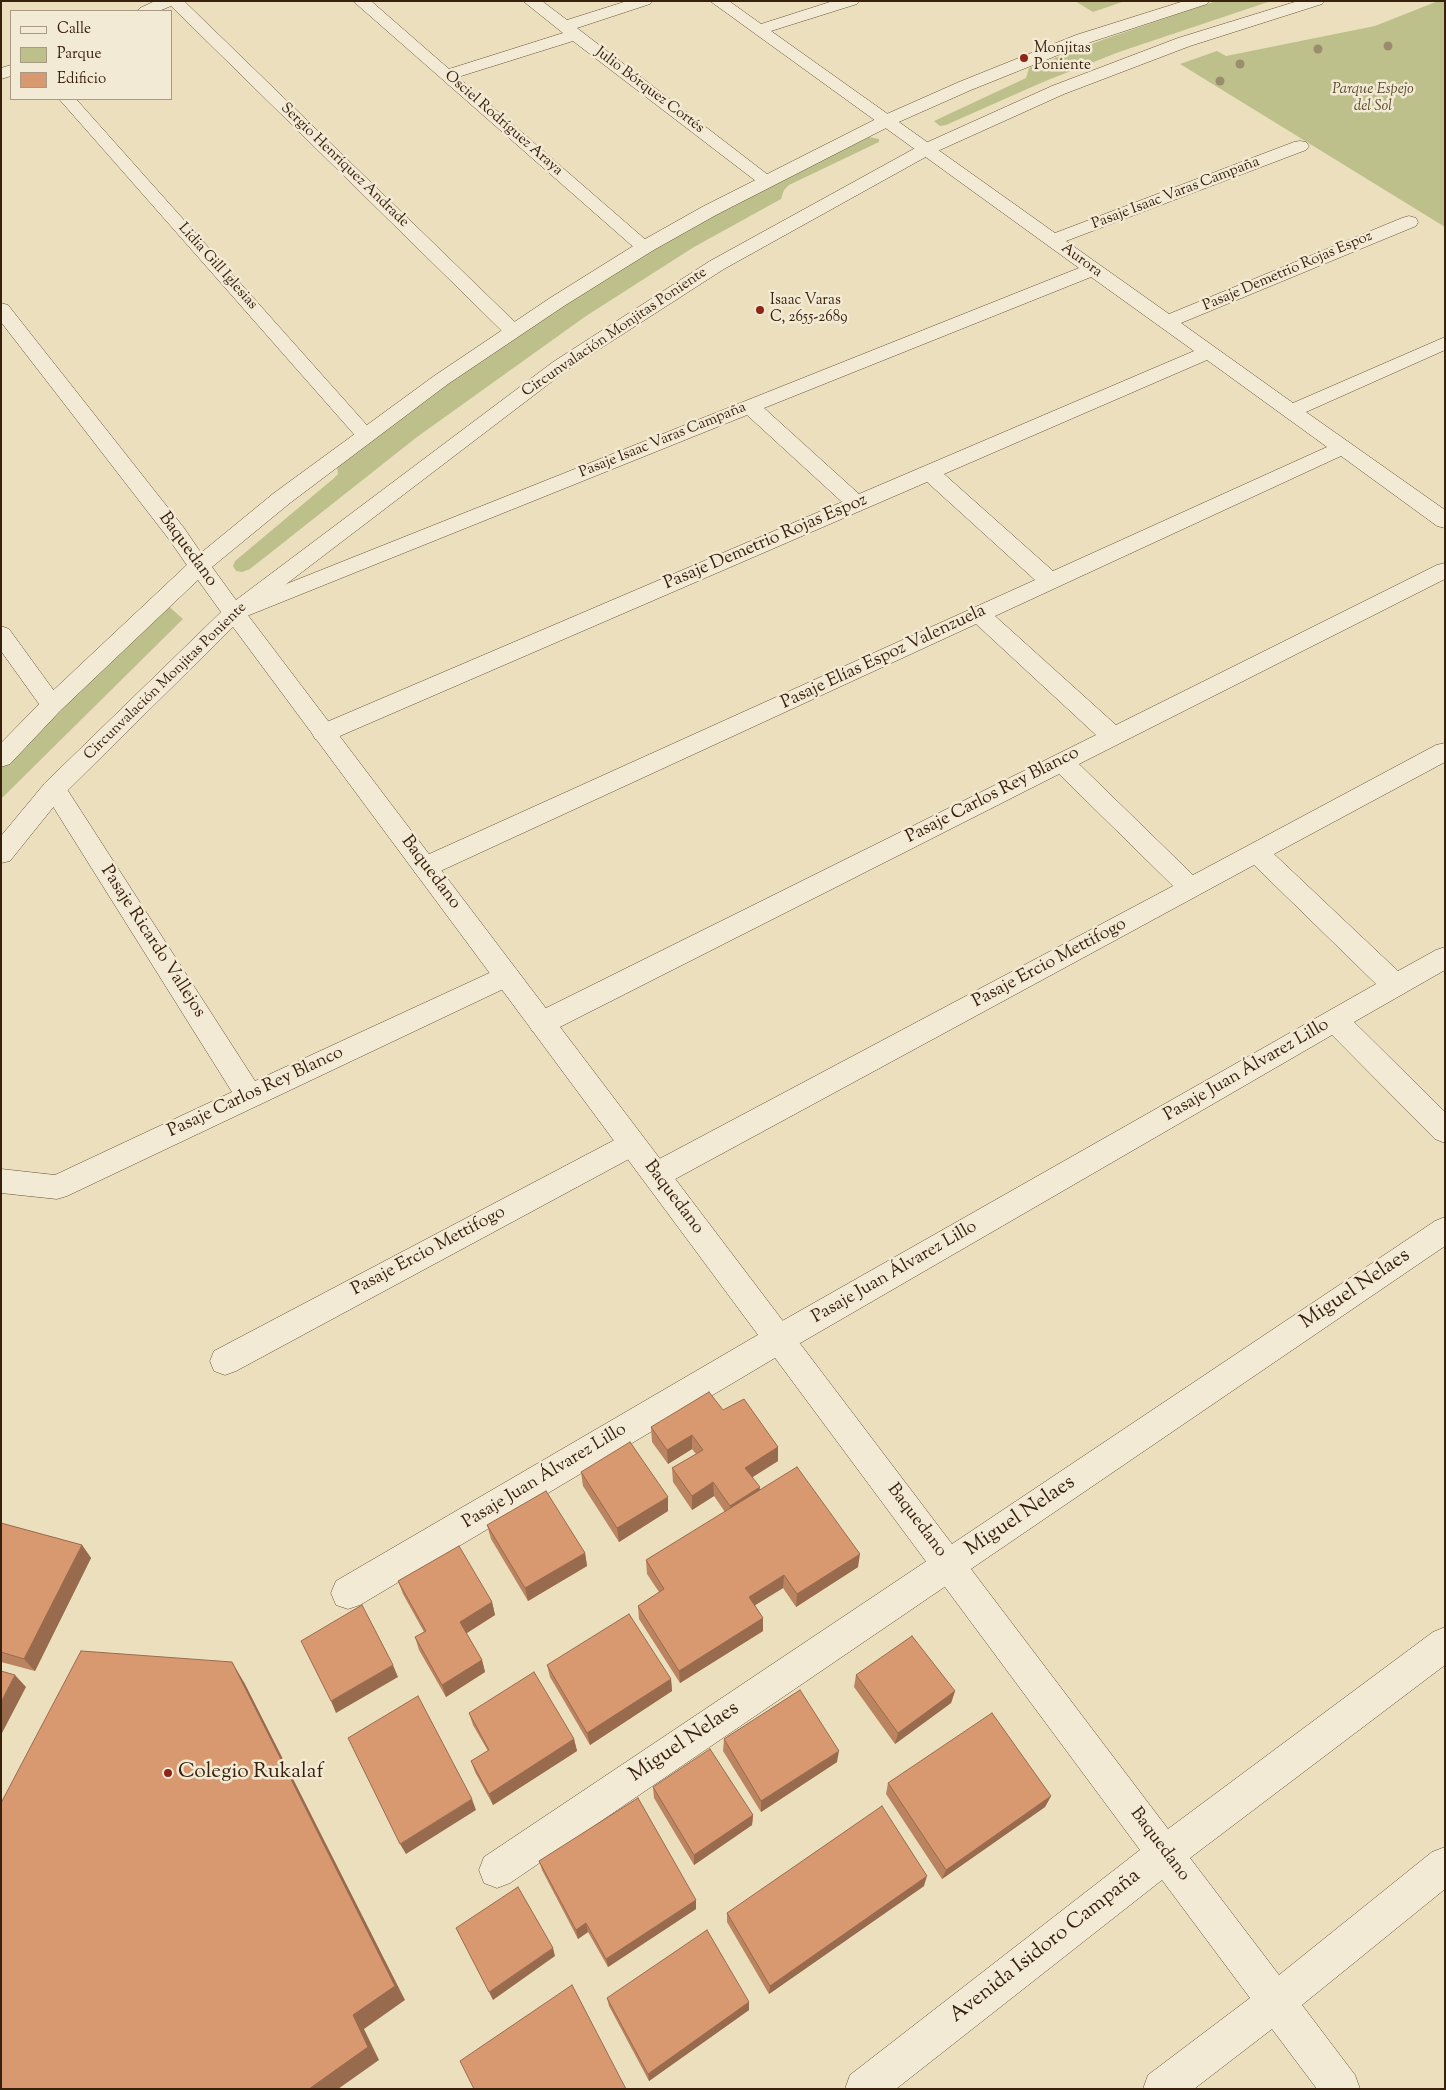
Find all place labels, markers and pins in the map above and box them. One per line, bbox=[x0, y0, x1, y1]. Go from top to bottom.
place label: Monjitas Poniente bbox=[1034, 40, 1091, 75]
marker: Monjitas Poniente bbox=[1018, 52, 1030, 64]
place label: Isaac Varas C, 2655-2689 bbox=[770, 292, 847, 327]
marker: Isaac Varas C, 2655-2689 bbox=[754, 304, 766, 316]
place label: Colegio Rukalaf bbox=[178, 1760, 324, 1786]
marker: Colegio Rukalaf bbox=[162, 1767, 174, 1779]

